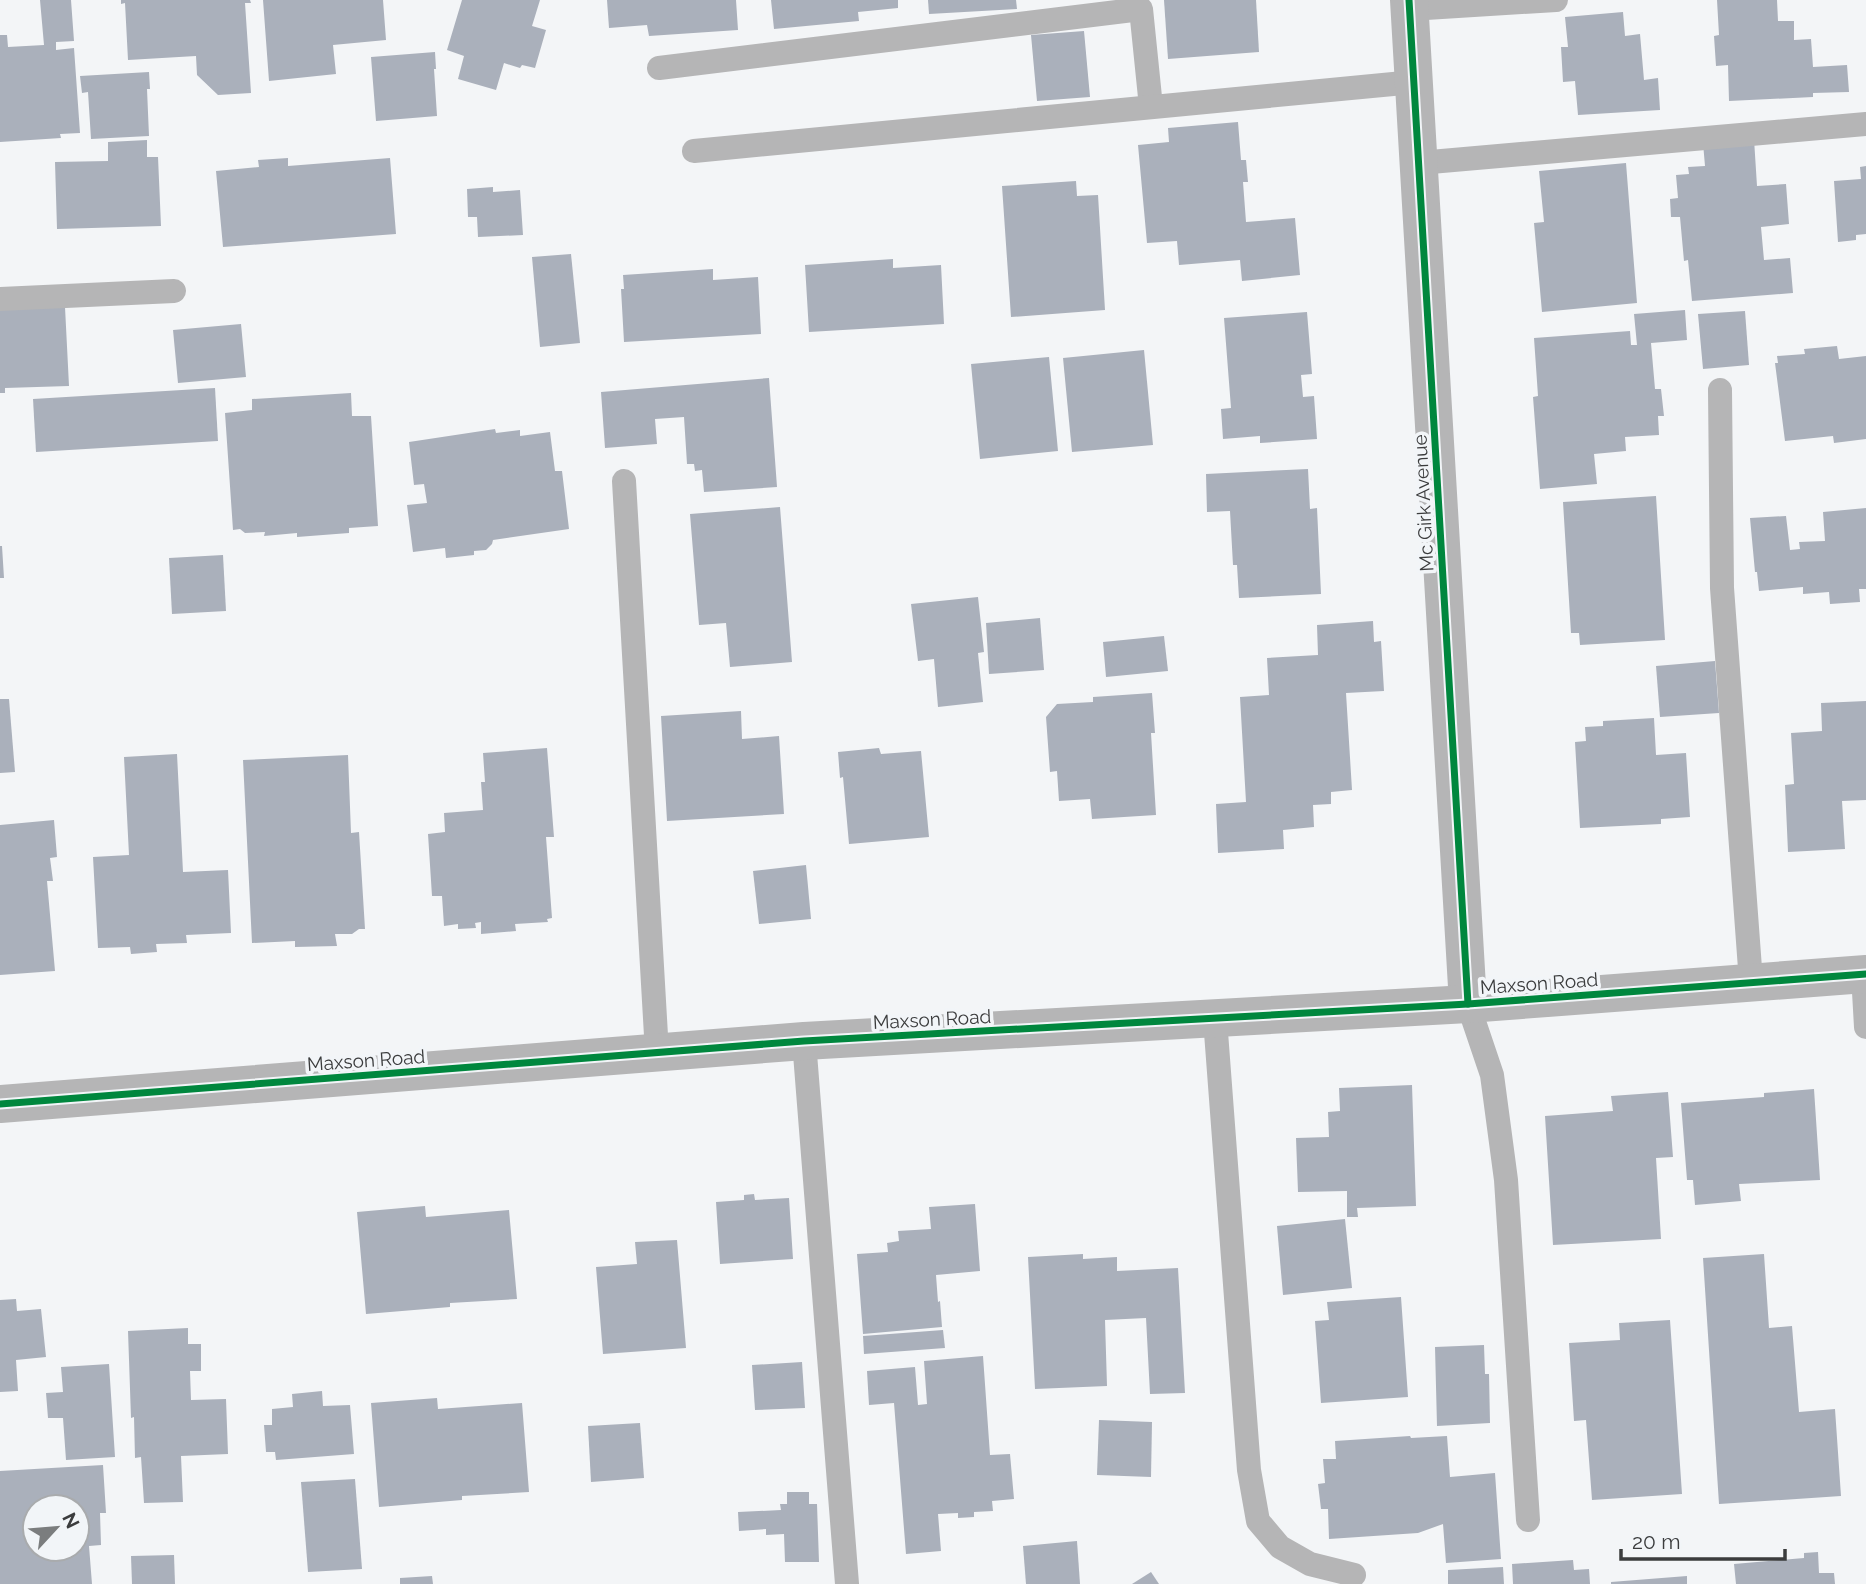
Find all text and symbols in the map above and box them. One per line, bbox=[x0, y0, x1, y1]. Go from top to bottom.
street label: Mc Girk Avenue bbox=[1408, 434, 1438, 572]
street label: Maxson Road bbox=[1479, 968, 1599, 998]
street label: Maxson Road bbox=[872, 1005, 992, 1033]
street label: Maxson Road bbox=[306, 1045, 426, 1075]
north arrow bbox=[21, 1493, 91, 1563]
text: N bbox=[58, 1509, 84, 1532]
scale bar bbox=[1621, 1518, 1786, 1562]
text: 20 m bbox=[1632, 1529, 1680, 1554]

